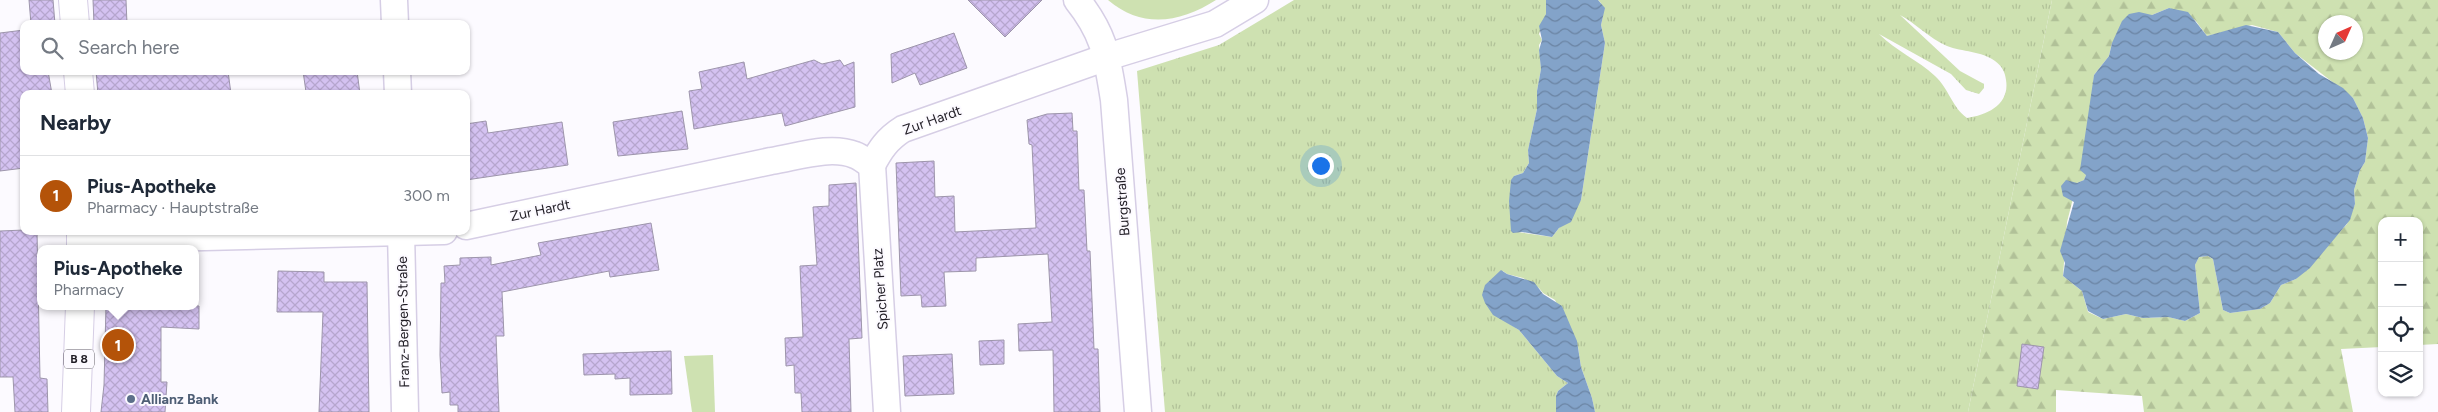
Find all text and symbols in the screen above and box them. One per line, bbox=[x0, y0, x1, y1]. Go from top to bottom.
north arrow bbox=[2318, 15, 2363, 60]
search box bbox=[20, 20, 470, 75]
icon: search bbox=[38, 34, 66, 62]
text: Search here bbox=[78, 36, 180, 59]
street label: Zur Hardt bbox=[901, 102, 964, 139]
text: Nearby bbox=[40, 110, 111, 135]
your location bbox=[1308, 153, 1334, 179]
street label: Burgstraße bbox=[1112, 167, 1133, 237]
text: Pius-Apotheke bbox=[87, 175, 216, 198]
text: 1 bbox=[53, 186, 59, 205]
text: 300 m bbox=[403, 186, 450, 205]
street label: Zur Hardt bbox=[509, 196, 572, 225]
text: Pharmacy · Hauptstraße bbox=[87, 198, 259, 217]
map controls bbox=[2378, 217, 2423, 397]
button: + bbox=[2378, 217, 2423, 262]
popup bbox=[37, 245, 199, 310]
street label: Spicher Platz bbox=[869, 247, 892, 330]
street label: Franz-Bergen-Straße bbox=[394, 256, 413, 388]
text: Pius-Apotheke bbox=[53, 257, 183, 280]
button: − bbox=[2378, 262, 2423, 307]
text: Pharmacy bbox=[53, 280, 124, 299]
button: locate bbox=[2378, 307, 2423, 352]
pin: 1 bbox=[102, 326, 134, 364]
road number: B 8 bbox=[64, 349, 94, 368]
button: layers bbox=[2378, 352, 2423, 397]
place label: Allianz Bank bbox=[141, 391, 219, 408]
marker: Allianz Bank bbox=[125, 393, 137, 405]

